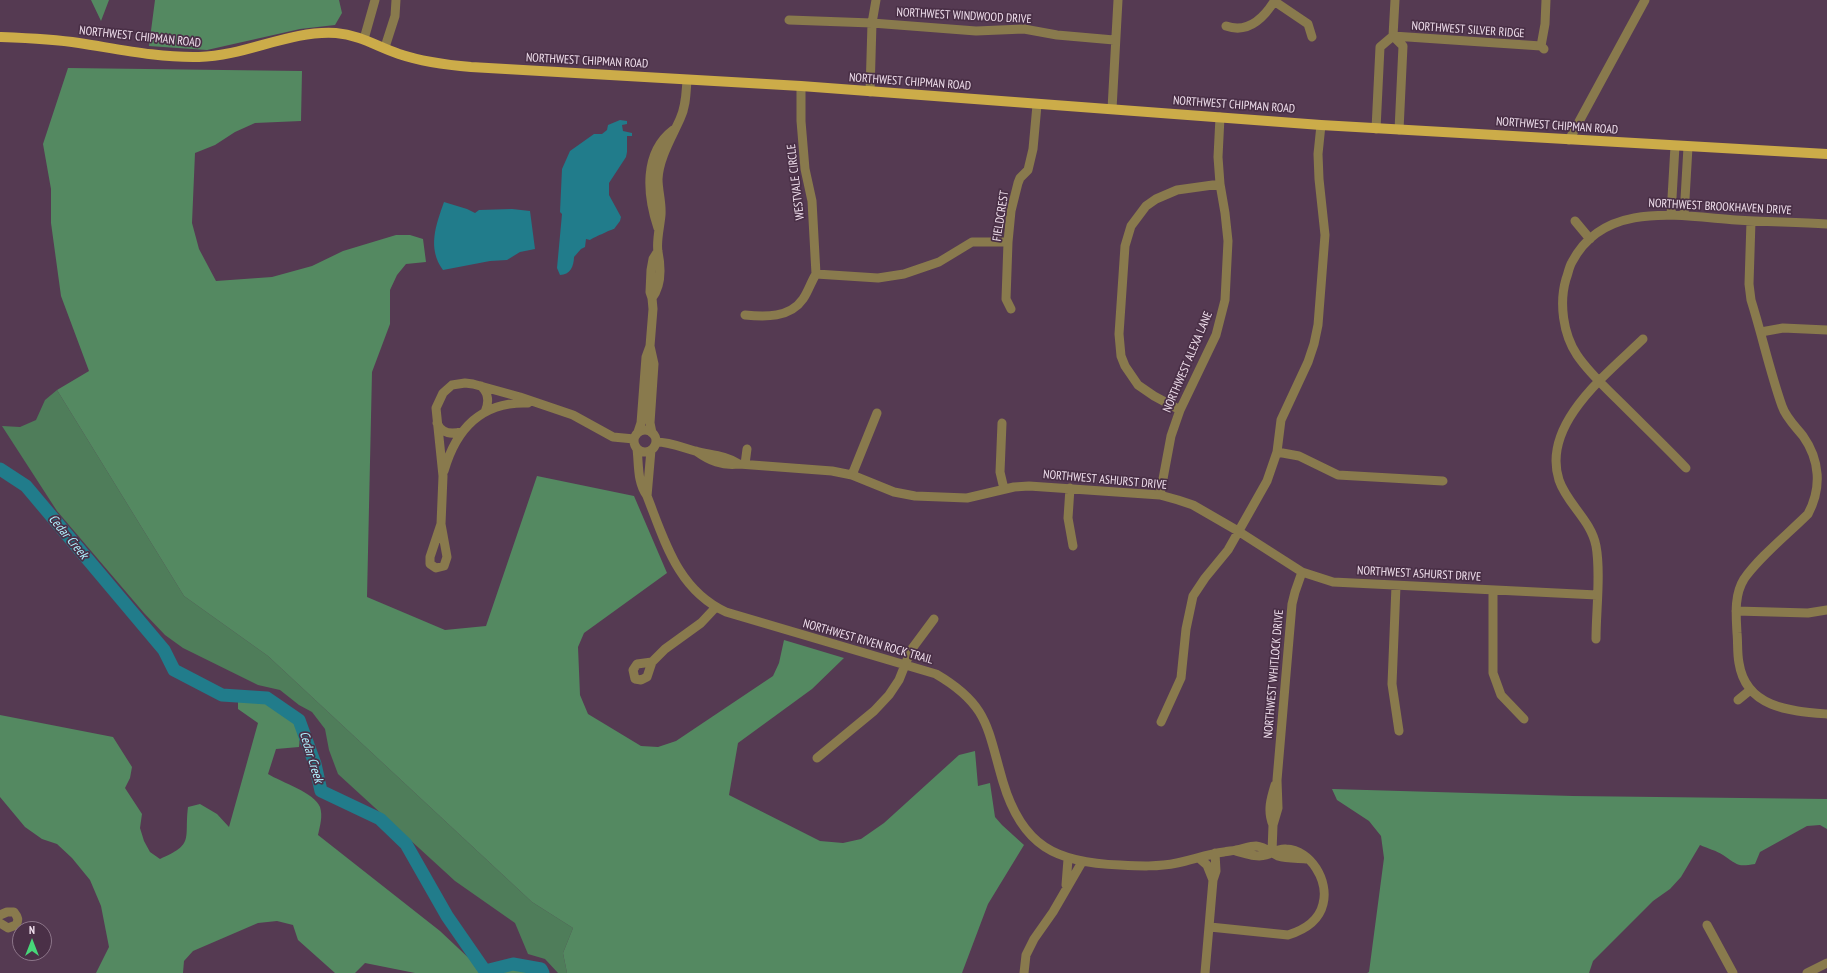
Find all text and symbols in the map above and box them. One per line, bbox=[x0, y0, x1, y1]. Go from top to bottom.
street label: NORTHWEST WINDWOOD DRIVE bbox=[896, 5, 1032, 27]
street label: NORTHWEST SILVER RIDGE bbox=[1411, 19, 1525, 41]
street label: NORTHWEST CHIPMAN ROAD bbox=[78, 23, 202, 51]
street label: NORTHWEST CHIPMAN ROAD bbox=[525, 51, 649, 71]
street label: NORTHWEST CHIPMAN ROAD bbox=[848, 71, 972, 93]
street label: NORTHWEST CHIPMAN ROAD bbox=[1172, 94, 1296, 116]
street label: NORTHWEST CHIPMAN ROAD bbox=[1495, 115, 1619, 137]
street label: WESTVALE CIRCLE bbox=[784, 143, 808, 221]
street label: FIELDCREST bbox=[990, 190, 1012, 242]
street label: NORTHWEST BROOKHAVEN DRIVE bbox=[1648, 196, 1792, 218]
street label: NORTHWEST ALEXA LANE bbox=[1160, 309, 1216, 415]
street label: NORTHWEST ASHURST DRIVE bbox=[1043, 467, 1167, 493]
water label: Cedar Creek bbox=[45, 512, 91, 562]
street label: NORTHWEST ASHURST DRIVE bbox=[1357, 564, 1481, 584]
street label: NORTHWEST WHITLOCK DRIVE bbox=[1261, 609, 1287, 739]
street label: NORTHWEST RIVEN ROCK TRAIL bbox=[801, 616, 935, 668]
water label: Cedar Creek bbox=[296, 729, 326, 785]
north arrow bbox=[12, 921, 52, 961]
text: N bbox=[29, 923, 35, 937]

